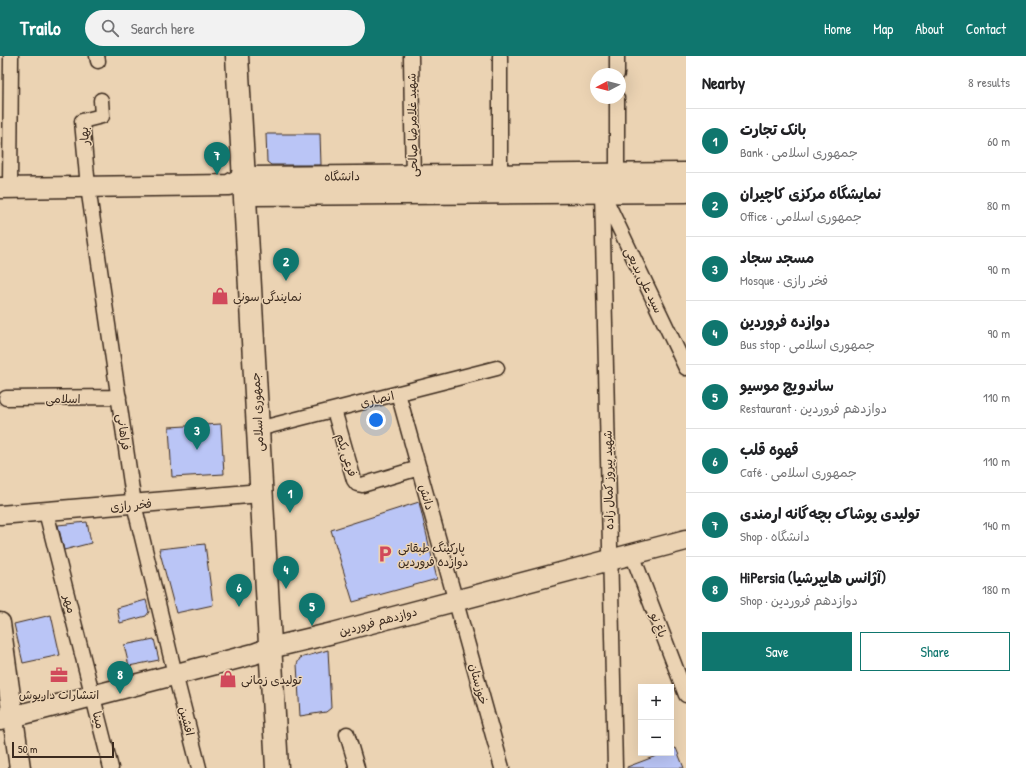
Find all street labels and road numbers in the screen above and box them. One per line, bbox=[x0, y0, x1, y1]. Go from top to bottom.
street label: شهید غلامرضا صالحی bbox=[403, 73, 421, 177]
street label: بهار bbox=[75, 126, 93, 147]
street label: دانشگاه bbox=[324, 167, 360, 185]
street label: سید علی بدیعی bbox=[621, 244, 667, 316]
street label: جمهوری اسلامی bbox=[246, 372, 268, 452]
street label: انصاری bbox=[358, 387, 396, 411]
street label: اسلامی bbox=[46, 390, 81, 407]
street label: فراهانی bbox=[113, 413, 135, 451]
street label: شهید پیروز کمال زاده bbox=[599, 430, 617, 530]
street label: فرعی یکم bbox=[331, 431, 362, 479]
street label: دانش bbox=[415, 482, 439, 512]
street label: فخر رازی bbox=[109, 495, 153, 515]
street label: مهر bbox=[59, 592, 80, 615]
street label: دوازدهم فروردین bbox=[337, 602, 419, 641]
street label: باغ نو bbox=[645, 609, 672, 640]
street label: خوزستان bbox=[465, 661, 493, 707]
street label: افشین bbox=[175, 705, 199, 737]
street label: مینا bbox=[89, 709, 109, 731]

